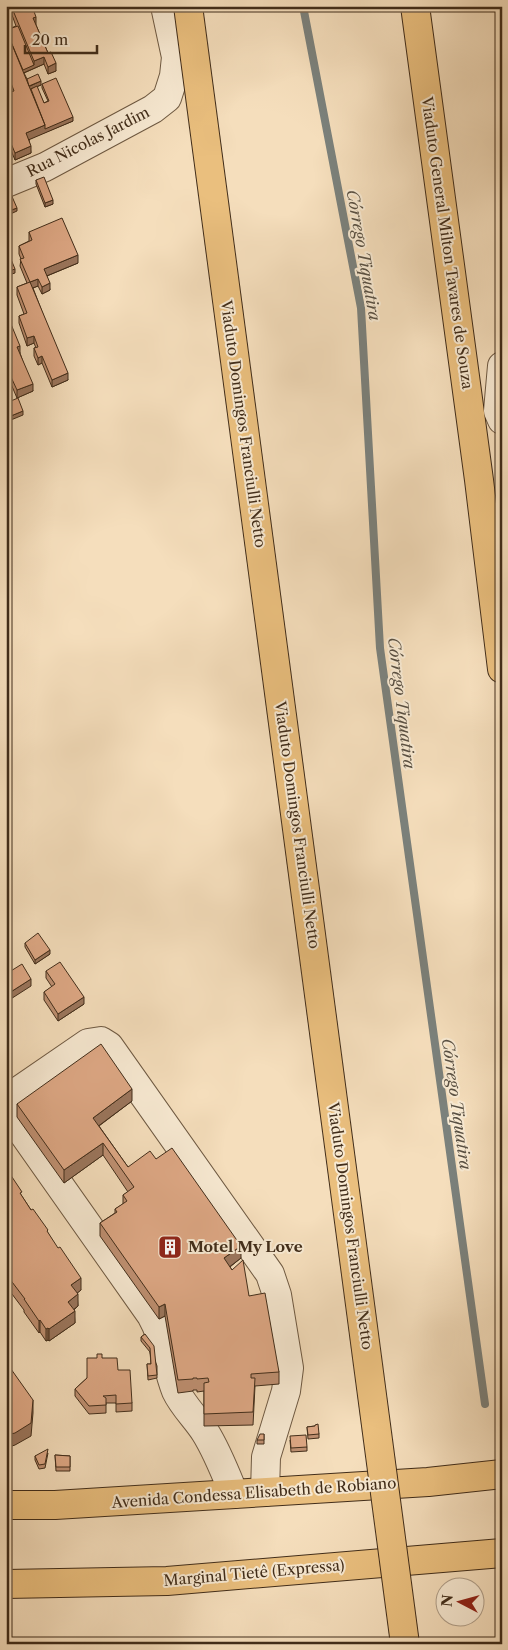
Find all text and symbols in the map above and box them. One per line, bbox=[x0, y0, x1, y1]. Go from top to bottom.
scale bar bbox=[25, 22, 98, 54]
text: 20 m bbox=[32, 30, 68, 49]
street label: Viaduto General Milton Tavares de Souza bbox=[417, 94, 477, 391]
street label: Rua Nicolas Jardim bbox=[23, 102, 153, 181]
water label: Córrego Tiquatira bbox=[343, 188, 385, 322]
street label: Viaduto Domingos Franciulli Netto bbox=[217, 298, 270, 549]
water label: Córrego Tiquatira bbox=[384, 636, 420, 770]
street label: Viaduto Domingos Franciulli Netto bbox=[271, 699, 324, 950]
water label: Córrego Tiquatira bbox=[438, 1037, 476, 1171]
street label: Viaduto Domingos Franciulli Netto bbox=[324, 1100, 377, 1351]
building icon: Motel My Love bbox=[157, 1234, 183, 1260]
place label: Motel My Love bbox=[188, 1237, 303, 1256]
street label: Avenida Condessa Elisabeth de Robiano bbox=[110, 1473, 397, 1512]
street label: Marginal Tietê (Expressa) bbox=[163, 1555, 345, 1590]
north arrow bbox=[436, 1578, 486, 1628]
text: N bbox=[437, 1594, 457, 1608]

